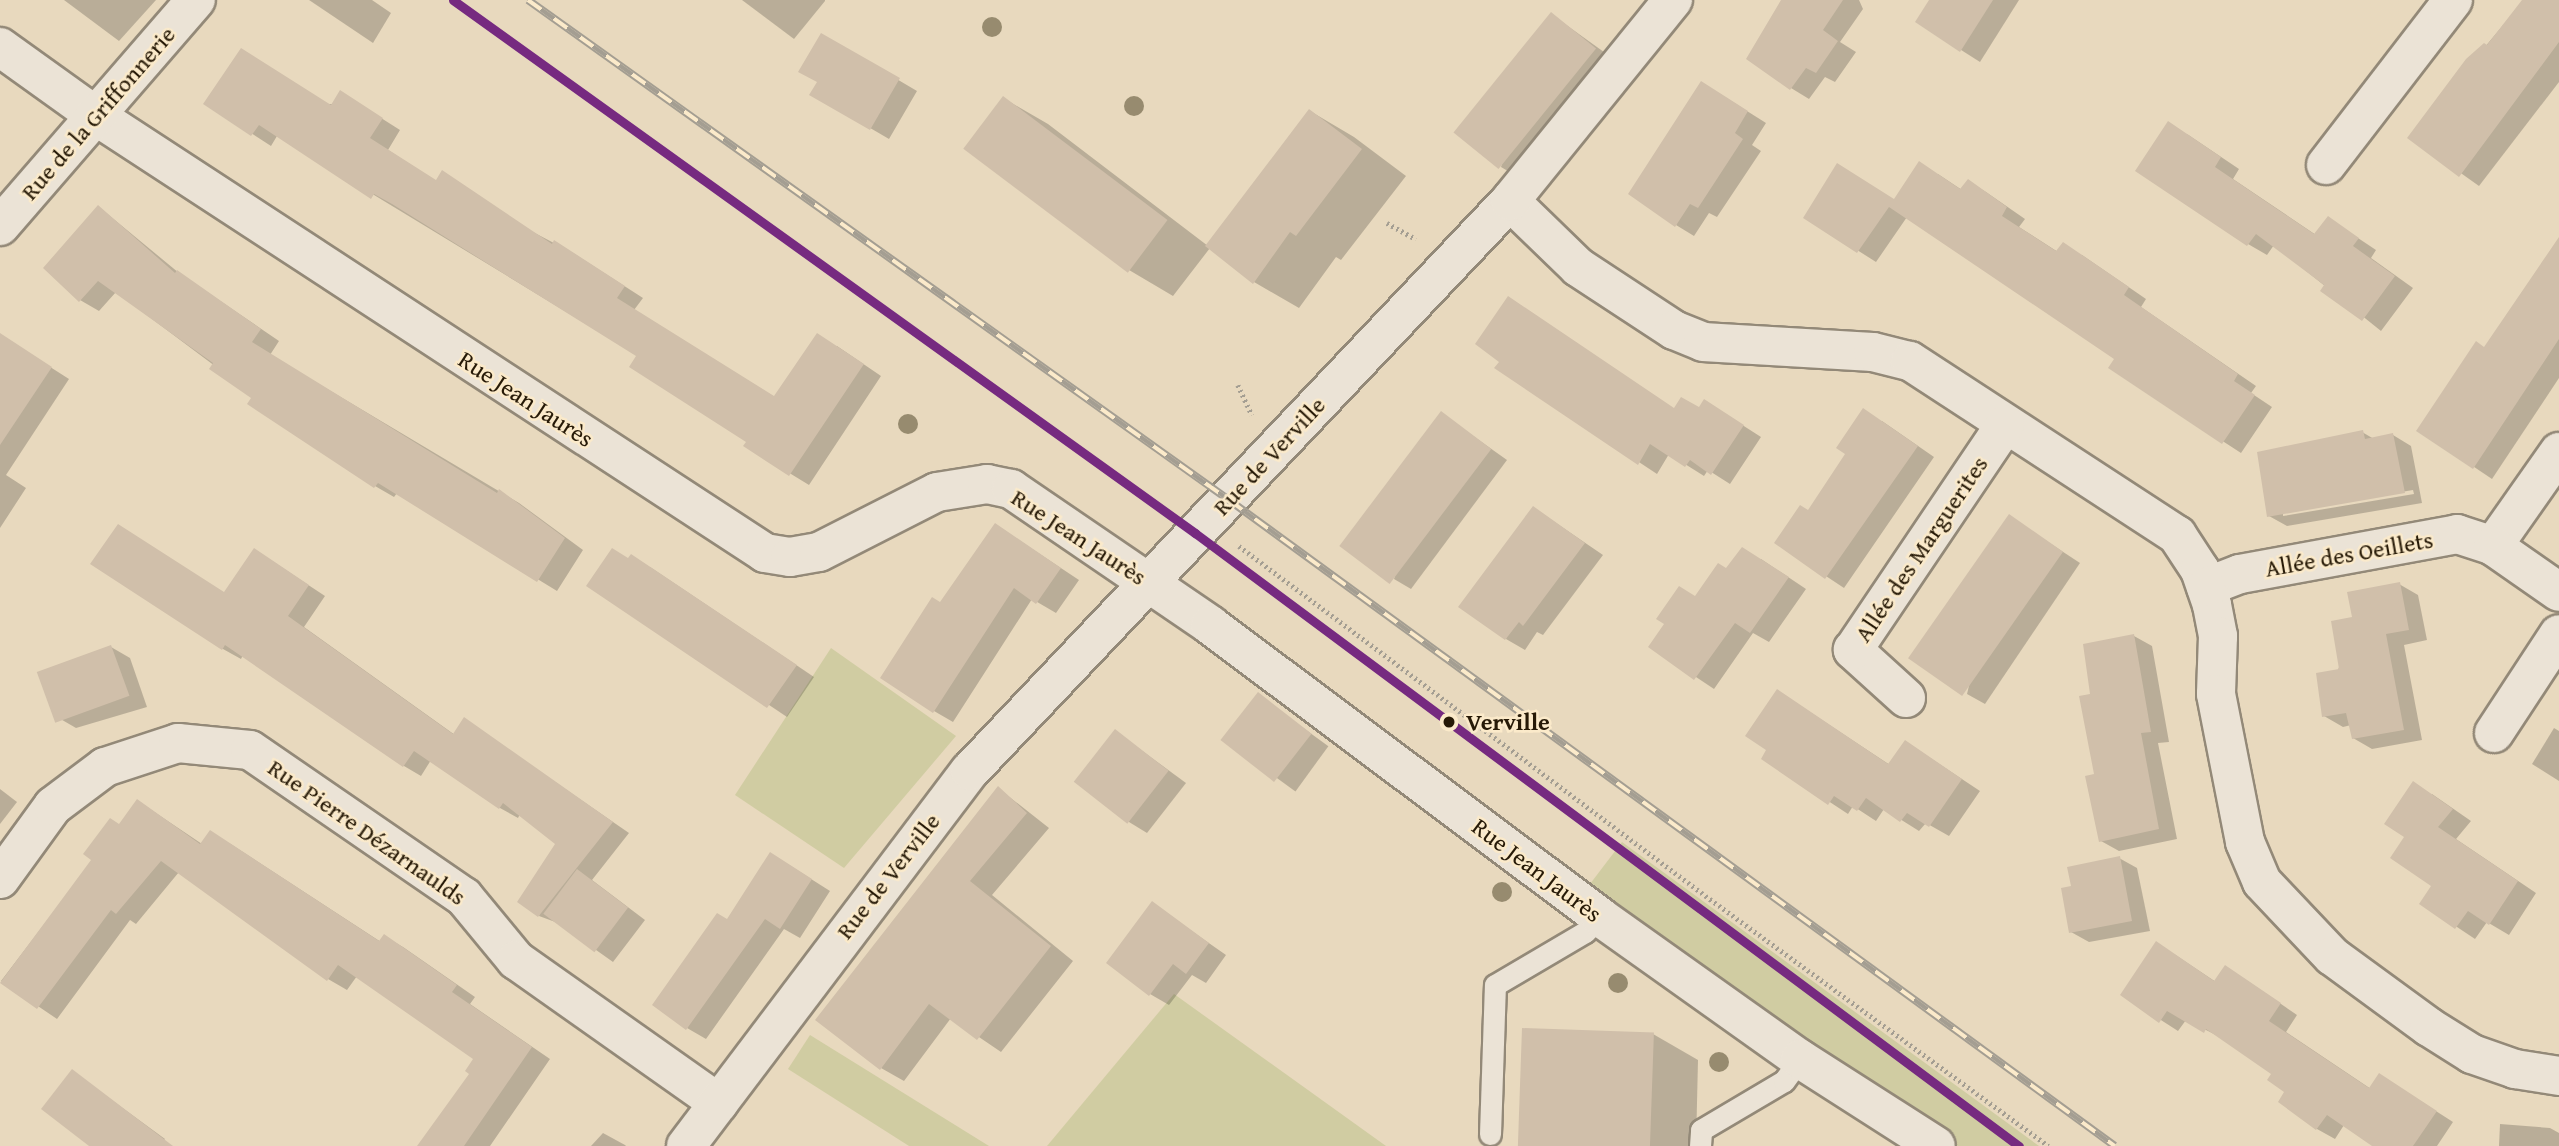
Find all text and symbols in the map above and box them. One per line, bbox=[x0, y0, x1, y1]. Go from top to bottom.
street label: Rue de la Griffonnerie bbox=[15, 20, 181, 206]
street label: Rue Jean Jaurès bbox=[453, 345, 599, 453]
street label: Rue de Verville bbox=[1207, 391, 1331, 521]
street label: Allée des Marguerites bbox=[1848, 451, 1994, 647]
street label: Rue Jean Jaurès bbox=[1006, 483, 1152, 591]
street label: Allée des Oeillets bbox=[2263, 525, 2435, 583]
place label: Verville bbox=[1466, 708, 1550, 736]
marker: Verville bbox=[1438, 711, 1460, 733]
street label: Rue Pierre Dézarnaulds bbox=[263, 753, 471, 911]
street label: Rue de Verville bbox=[830, 807, 946, 945]
street label: Rue Jean Jaurès bbox=[1467, 812, 1607, 928]

